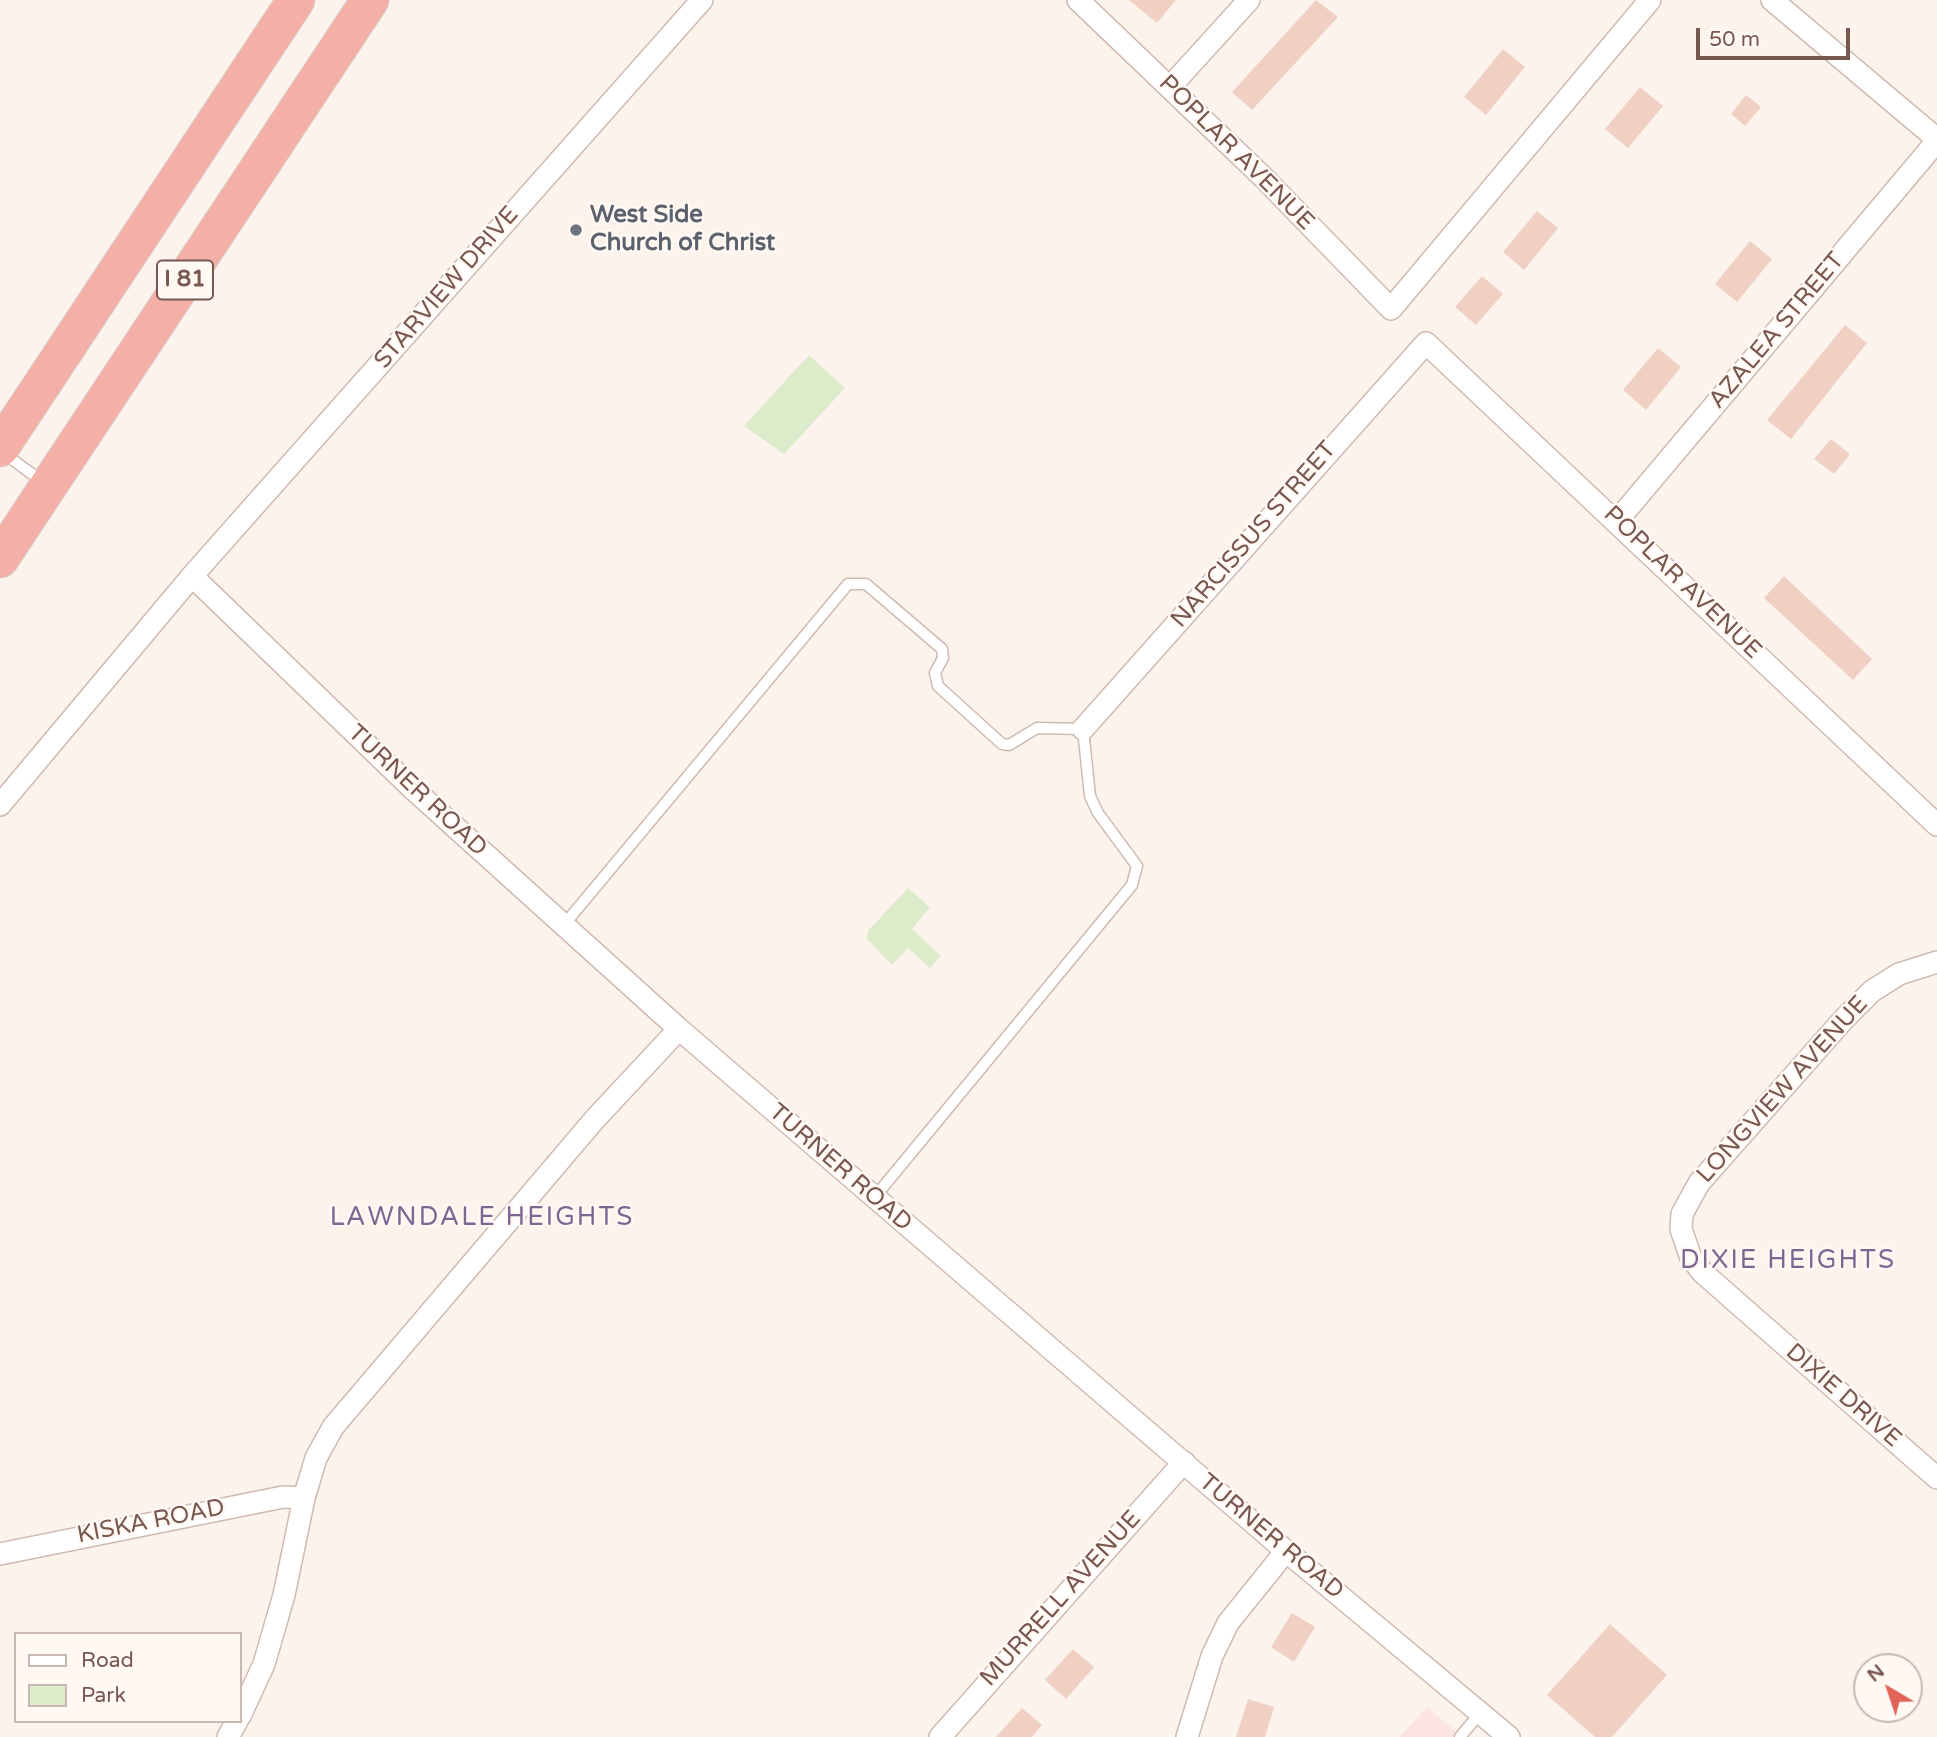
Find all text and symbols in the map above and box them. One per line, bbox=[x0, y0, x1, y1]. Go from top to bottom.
scale bar bbox=[1699, 14, 1853, 58]
text: 50 m bbox=[1709, 27, 1760, 52]
street label: POPLAR AVENUE bbox=[1152, 69, 1320, 237]
street label: STARVIEW DRIVE bbox=[369, 201, 525, 375]
place label: West Side Church of Christ bbox=[590, 202, 775, 258]
marker: West Side Church of Christ bbox=[568, 222, 584, 238]
street label: AZALEA STREET bbox=[1703, 247, 1851, 415]
road number: I 81 bbox=[157, 260, 213, 300]
street label: NARCISSUS STREET bbox=[1165, 436, 1343, 634]
street label: POPLAR AVENUE bbox=[1597, 500, 1767, 666]
street label: TURNER ROAD bbox=[341, 719, 493, 863]
street label: LONGVIEW AVENUE bbox=[1691, 991, 1875, 1189]
street label: TURNER ROAD bbox=[763, 1098, 917, 1238]
district label: LAWNDALE HEIGHTS bbox=[332, 1202, 632, 1234]
district label: DIXIE HEIGHTS bbox=[1682, 1245, 1894, 1277]
street label: DIXIE DRIVE bbox=[1779, 1338, 1907, 1454]
street label: TURNER ROAD bbox=[1193, 1468, 1349, 1606]
street label: KISKA ROAD bbox=[75, 1494, 227, 1550]
street label: MURRELL AVENUE bbox=[975, 1505, 1147, 1693]
legend bbox=[14, 1632, 242, 1723]
text: Road bbox=[81, 1648, 134, 1673]
north arrow bbox=[1853, 1653, 1923, 1723]
text: N bbox=[1863, 1660, 1889, 1687]
text: Park bbox=[81, 1683, 126, 1708]

